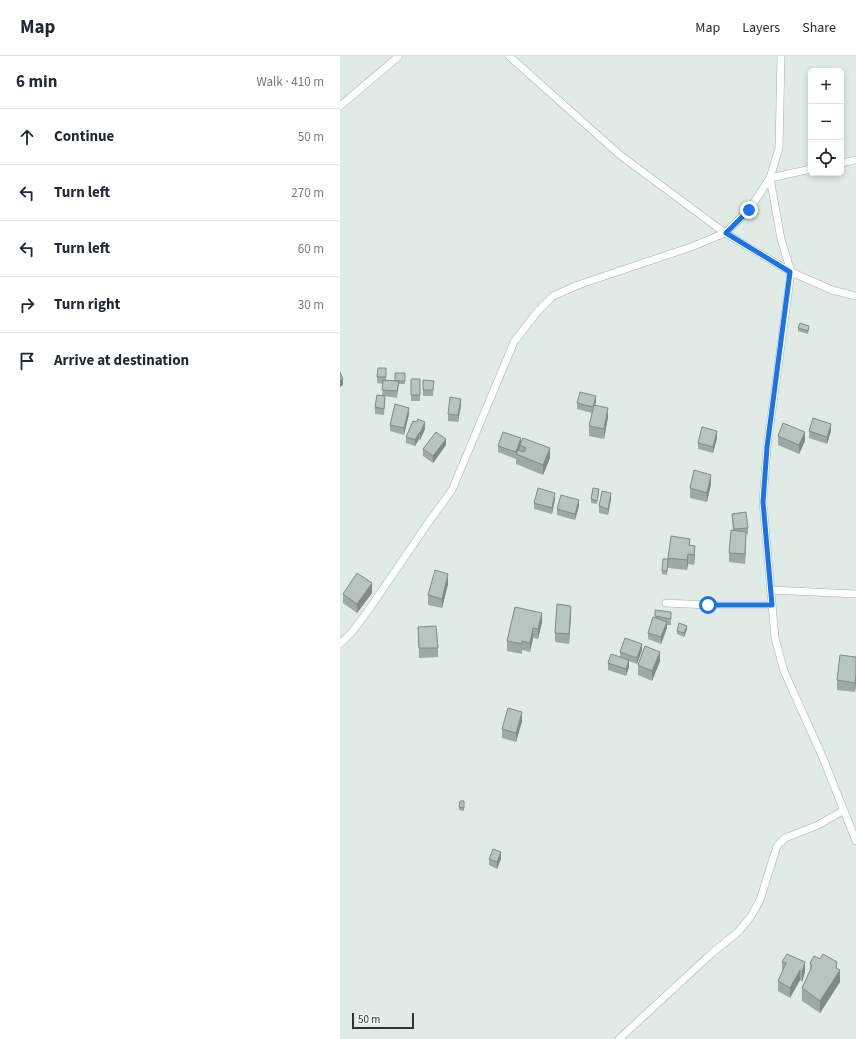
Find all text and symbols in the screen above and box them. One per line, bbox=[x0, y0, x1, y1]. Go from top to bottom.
text: Map bbox=[20, 14, 55, 41]
text: Map bbox=[695, 18, 720, 38]
text: Layers bbox=[742, 18, 780, 38]
text: Share bbox=[802, 18, 836, 38]
map controls bbox=[808, 68, 844, 176]
button: + bbox=[808, 68, 844, 104]
text: 6 min bbox=[16, 70, 57, 94]
text: Walk · 410 m bbox=[256, 73, 324, 91]
button: − bbox=[808, 104, 844, 140]
icon: ahead bbox=[16, 126, 38, 148]
text: Continue bbox=[54, 126, 114, 147]
text: 50 m bbox=[298, 128, 324, 146]
button: locate bbox=[808, 140, 844, 176]
icon: left bbox=[16, 182, 38, 204]
text: Turn left bbox=[54, 182, 110, 203]
text: 270 m bbox=[291, 184, 324, 202]
route end bbox=[740, 201, 758, 219]
icon: left bbox=[16, 238, 38, 260]
text: Turn left bbox=[54, 238, 110, 259]
text: 60 m bbox=[298, 240, 324, 258]
icon: right bbox=[16, 294, 38, 316]
text: Turn right bbox=[54, 294, 120, 315]
text: 30 m bbox=[298, 296, 324, 314]
icon: arrive bbox=[16, 350, 38, 372]
text: Arrive at destination bbox=[54, 350, 189, 371]
route start bbox=[699, 596, 717, 614]
scale bar bbox=[352, 1011, 414, 1030]
text: 50 m bbox=[358, 1012, 380, 1027]

